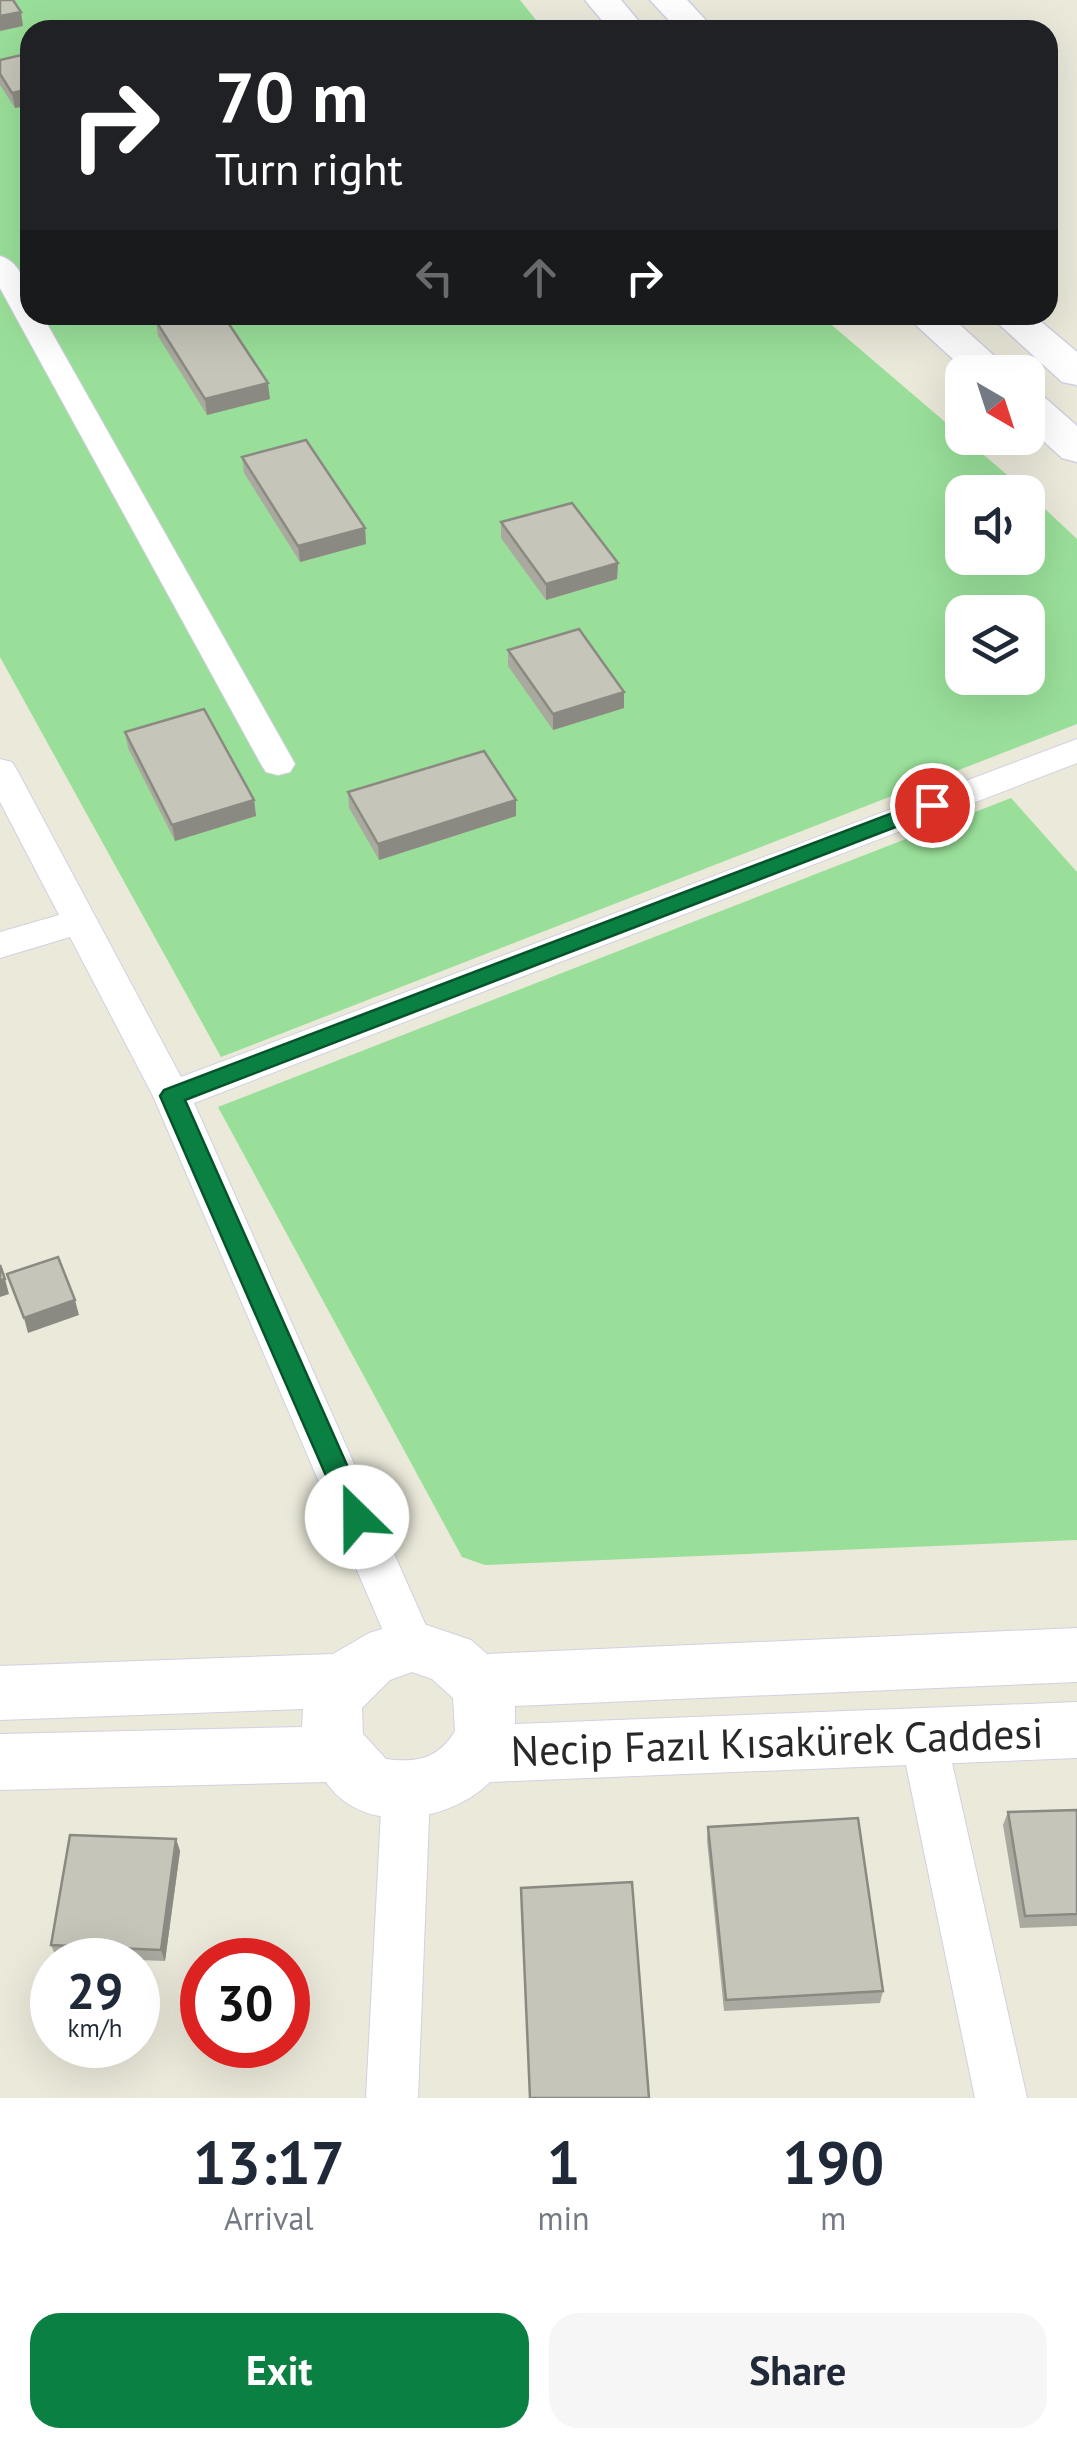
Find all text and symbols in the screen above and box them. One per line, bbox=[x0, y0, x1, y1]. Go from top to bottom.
text: 70 m bbox=[215, 51, 368, 141]
icon: right bbox=[50, 60, 180, 190]
text: Turn right bbox=[215, 139, 403, 197]
icon: left bbox=[407, 250, 462, 305]
icon: ahead bbox=[512, 250, 567, 305]
icon: right bbox=[617, 250, 672, 305]
north arrow bbox=[945, 355, 1045, 455]
map controls bbox=[945, 355, 1045, 695]
button: sound bbox=[945, 475, 1045, 575]
button: layers bbox=[945, 595, 1045, 695]
pin bbox=[890, 763, 975, 848]
icon: arrive bbox=[905, 778, 960, 833]
position arrow bbox=[305, 1465, 409, 1569]
street label: Necip Fazıl Kısakürek Caddesi bbox=[510, 1705, 1044, 1778]
speed limit sign: 30 bbox=[180, 1938, 310, 2068]
text: 29 bbox=[67, 1958, 123, 2023]
text: km/h bbox=[68, 2012, 122, 2044]
text: 13:17 bbox=[193, 2123, 345, 2201]
text: 1 bbox=[547, 2123, 581, 2201]
text: 190 bbox=[782, 2123, 884, 2201]
text: Arrival bbox=[224, 2197, 314, 2239]
text: min bbox=[538, 2197, 590, 2239]
text: m bbox=[820, 2197, 846, 2239]
button: Exit bbox=[30, 2313, 529, 2428]
button: Share bbox=[549, 2313, 1047, 2428]

